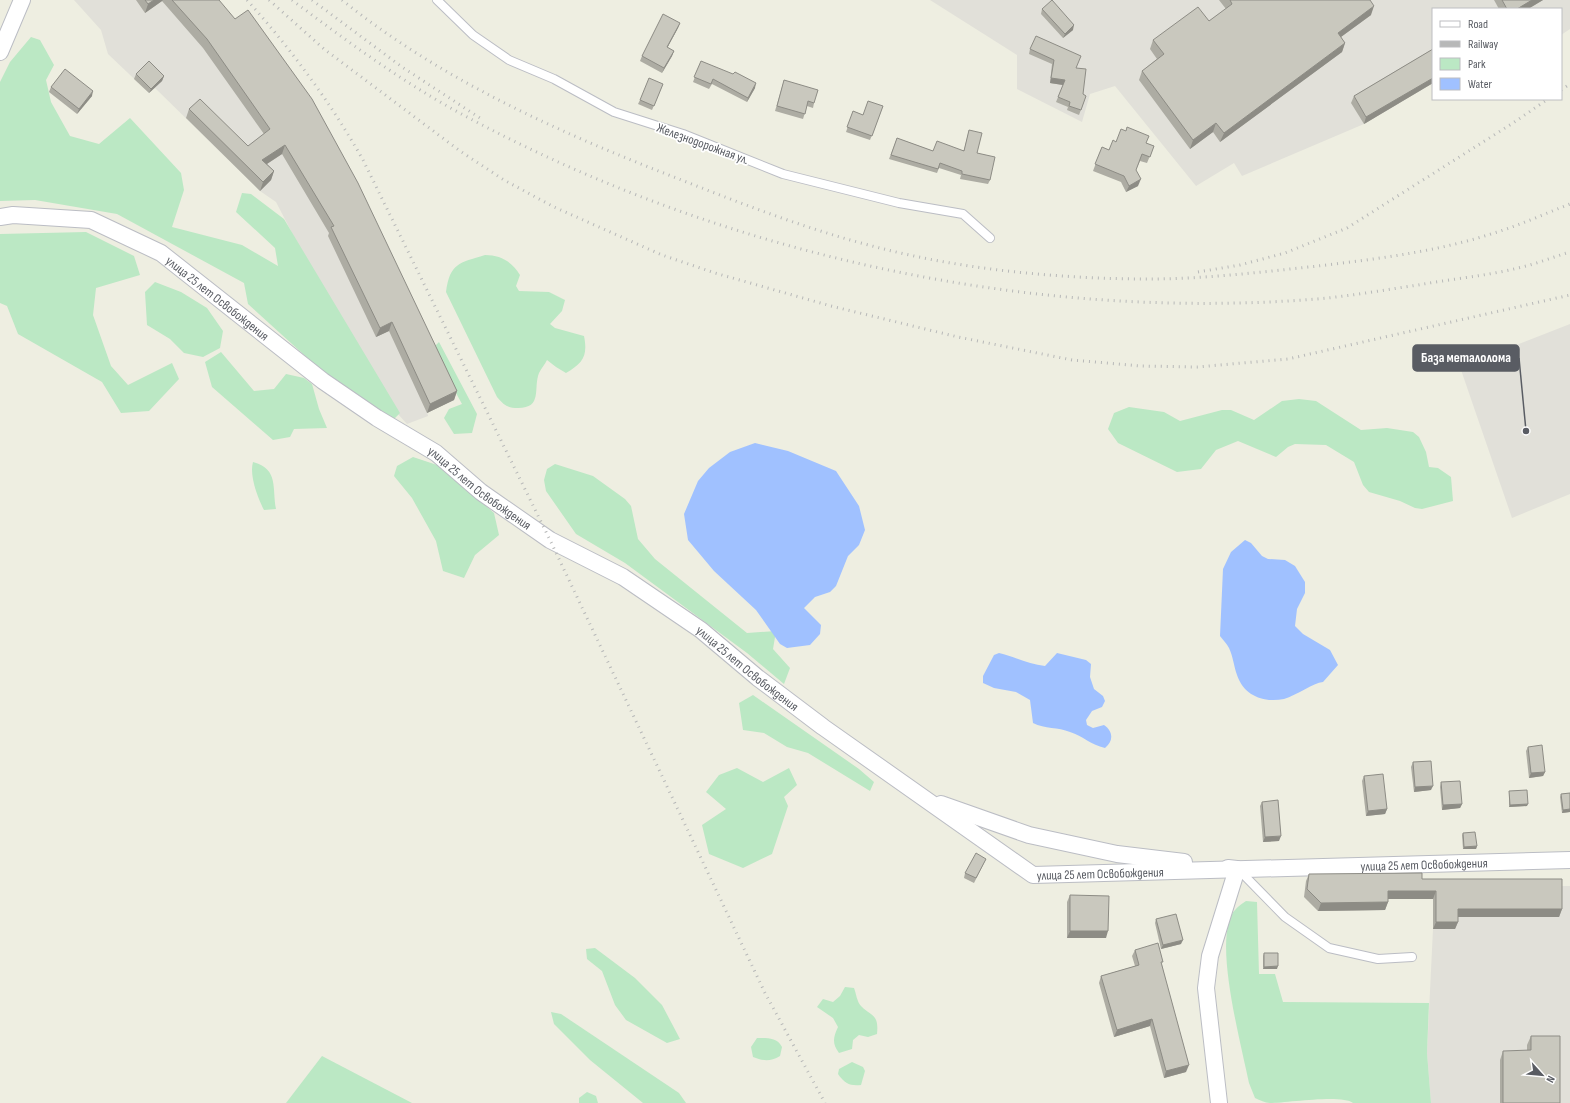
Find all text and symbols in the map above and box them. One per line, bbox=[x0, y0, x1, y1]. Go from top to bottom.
legend bbox=[1432, 8, 1562, 100]
text: Road bbox=[1468, 17, 1488, 32]
text: Railway bbox=[1468, 37, 1499, 52]
text: Park bbox=[1468, 57, 1486, 72]
text: Water bbox=[1468, 77, 1492, 92]
street label: Железнодорожная ул. bbox=[654, 120, 751, 168]
street label: улица 25 лет Освобождения bbox=[162, 253, 272, 344]
callout: База металолома bbox=[1413, 345, 1519, 371]
text: База металолома bbox=[1421, 349, 1511, 366]
street label: улица 25 лет Освобождения bbox=[425, 443, 534, 534]
street label: улица 25 лет Освобождения bbox=[693, 622, 801, 715]
street label: улица 25 лет Освобождения bbox=[1360, 855, 1488, 875]
street label: улица 25 лет Освобождения bbox=[1036, 864, 1164, 884]
north arrow bbox=[1522, 1055, 1562, 1095]
text: N bbox=[1543, 1074, 1558, 1085]

